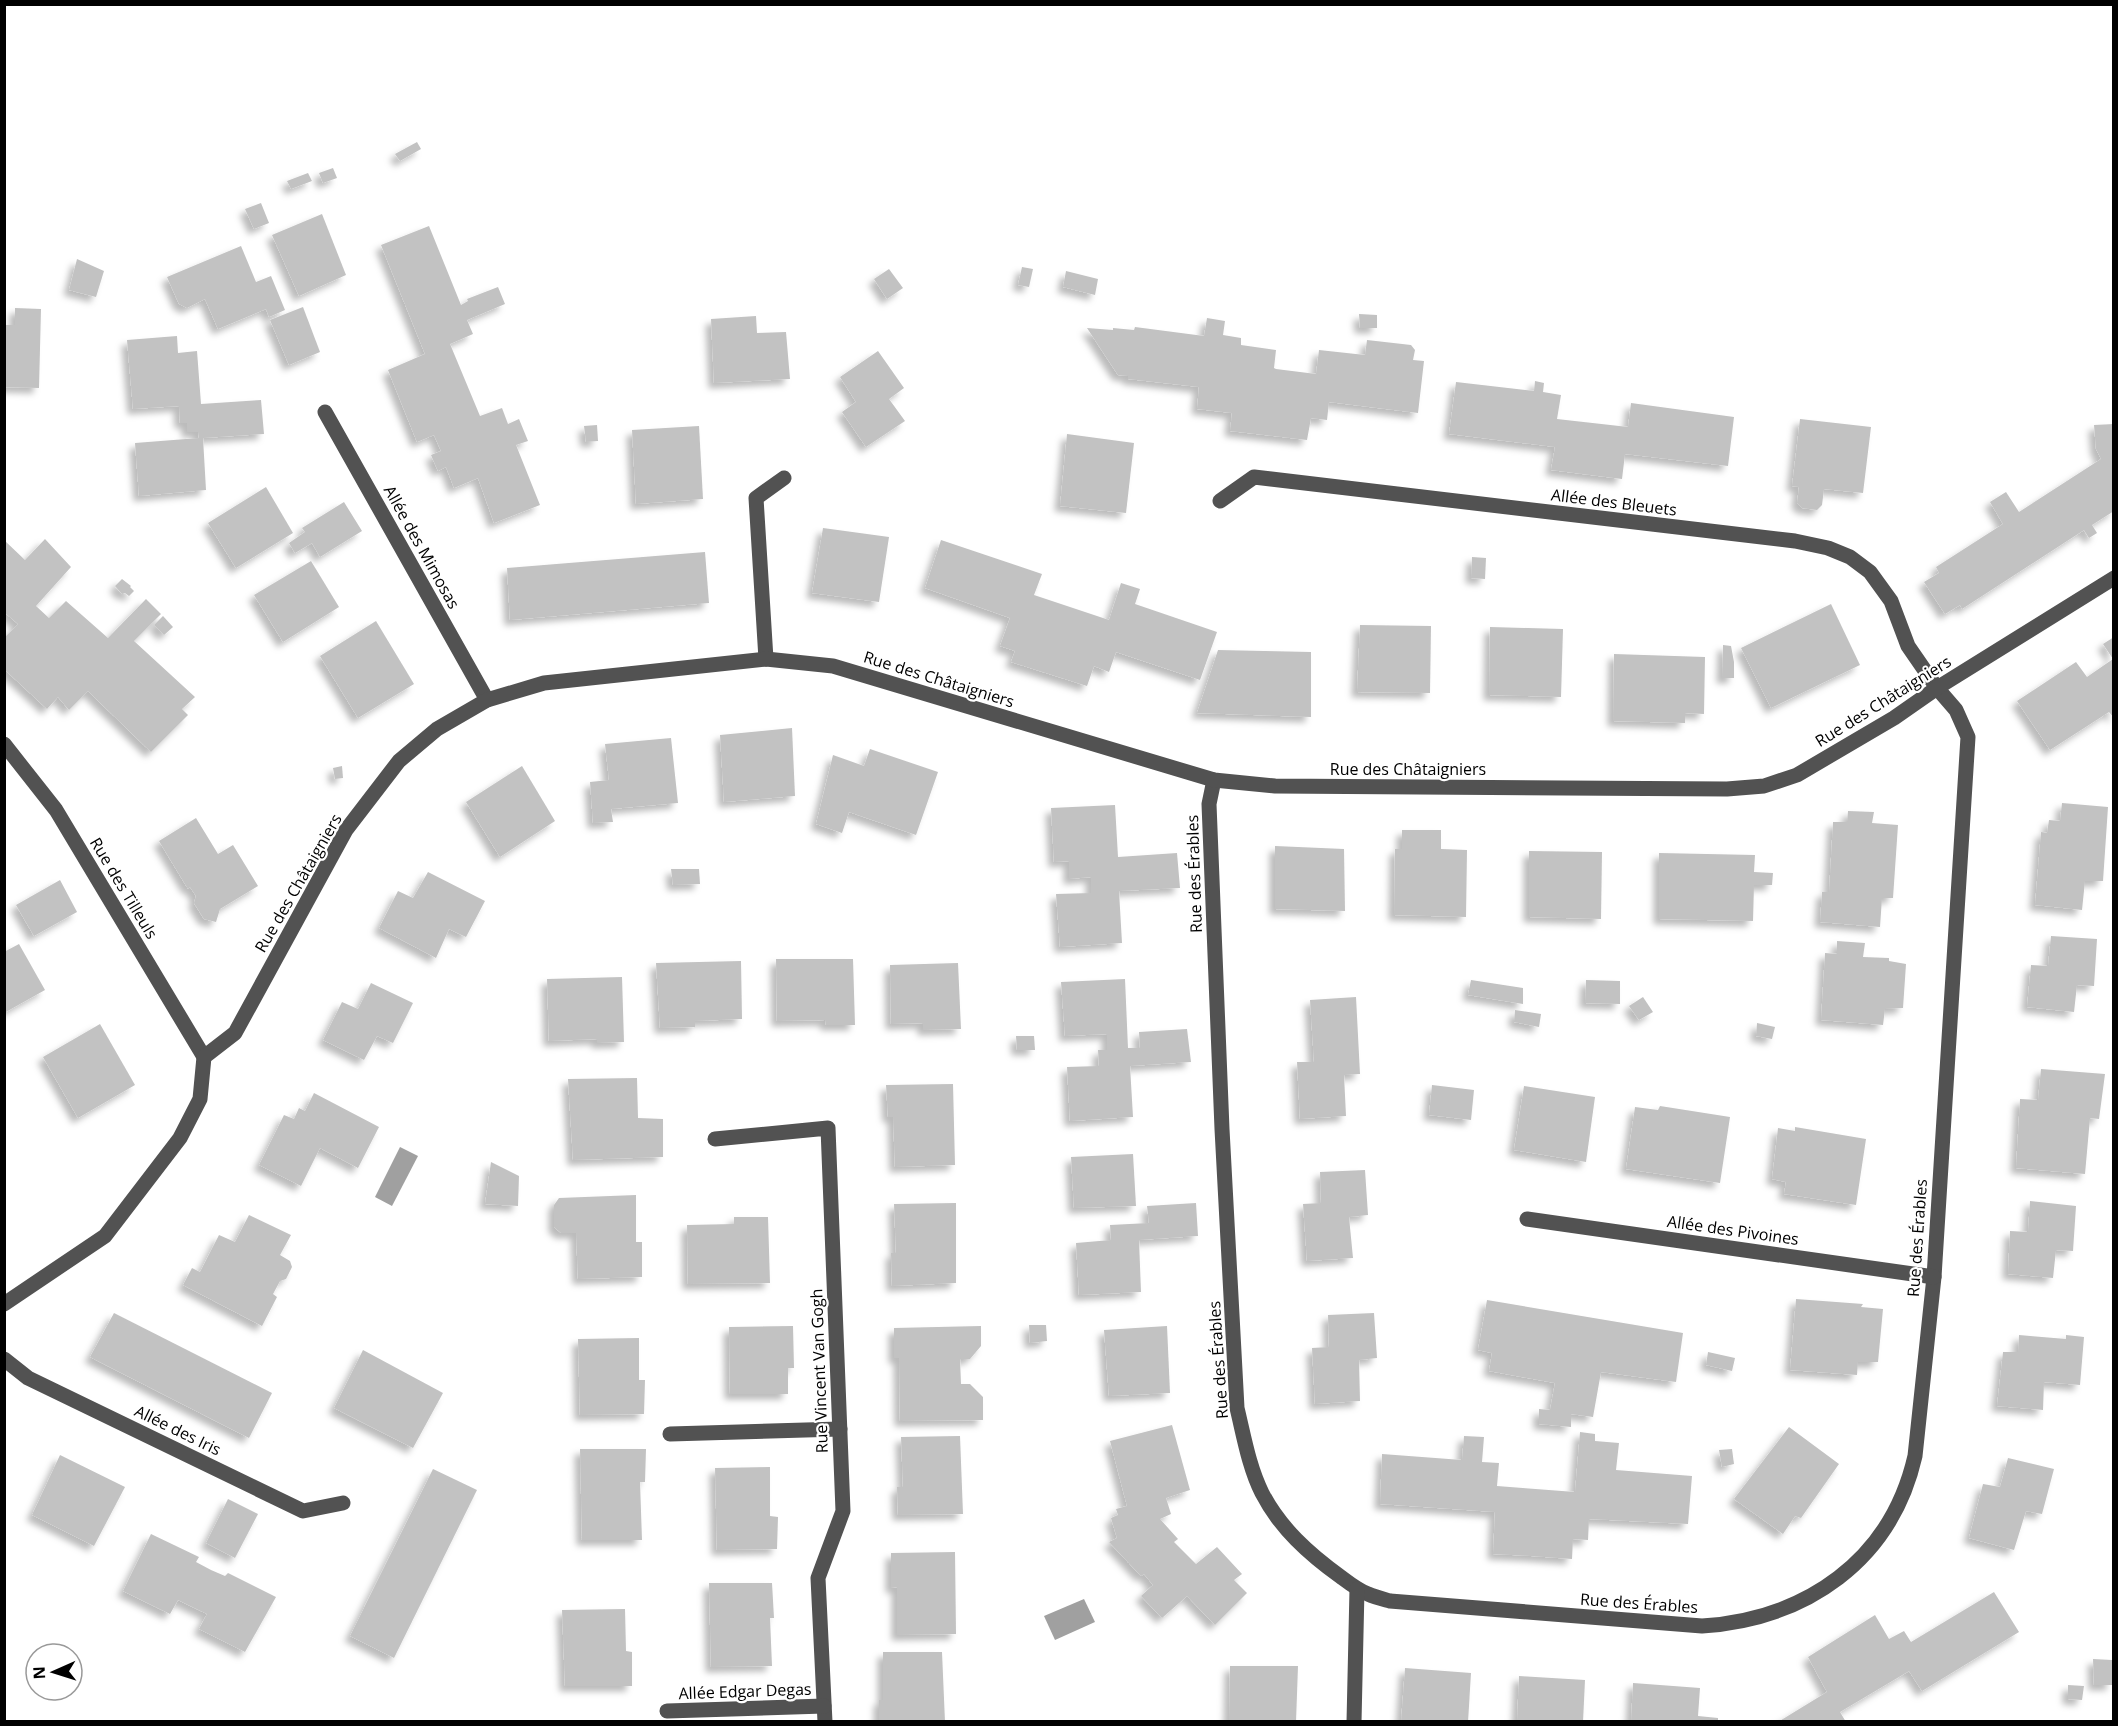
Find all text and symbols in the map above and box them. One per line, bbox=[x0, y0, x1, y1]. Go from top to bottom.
street label: Allée des Mimosas bbox=[379, 481, 465, 613]
street label: Allée des Bleuets bbox=[1550, 483, 1678, 521]
street label: Rue des Châtaigniers bbox=[861, 646, 1017, 712]
street label: Rue des Châtaigniers bbox=[1811, 650, 1955, 752]
street label: Rue des Châtaigniers bbox=[1330, 758, 1486, 780]
street label: Rue des Châtaigniers bbox=[249, 810, 347, 956]
street label: Rue des Érables bbox=[1181, 815, 1207, 933]
street label: Rue des Tilleuls bbox=[85, 833, 163, 943]
street label: Rue des Érables bbox=[1902, 1178, 1932, 1298]
street label: Allée des Pivoines bbox=[1666, 1210, 1800, 1250]
street label: Rue Vincent Van Gogh bbox=[805, 1288, 833, 1454]
street label: Rue des Érables bbox=[1203, 1300, 1233, 1420]
street label: Allée des Iris bbox=[131, 1400, 225, 1460]
street label: Rue des Érables bbox=[1579, 1588, 1699, 1618]
north arrow bbox=[24, 1642, 84, 1702]
text: N bbox=[28, 1666, 50, 1680]
street label: Allée Edgar Degas bbox=[678, 1678, 812, 1704]

